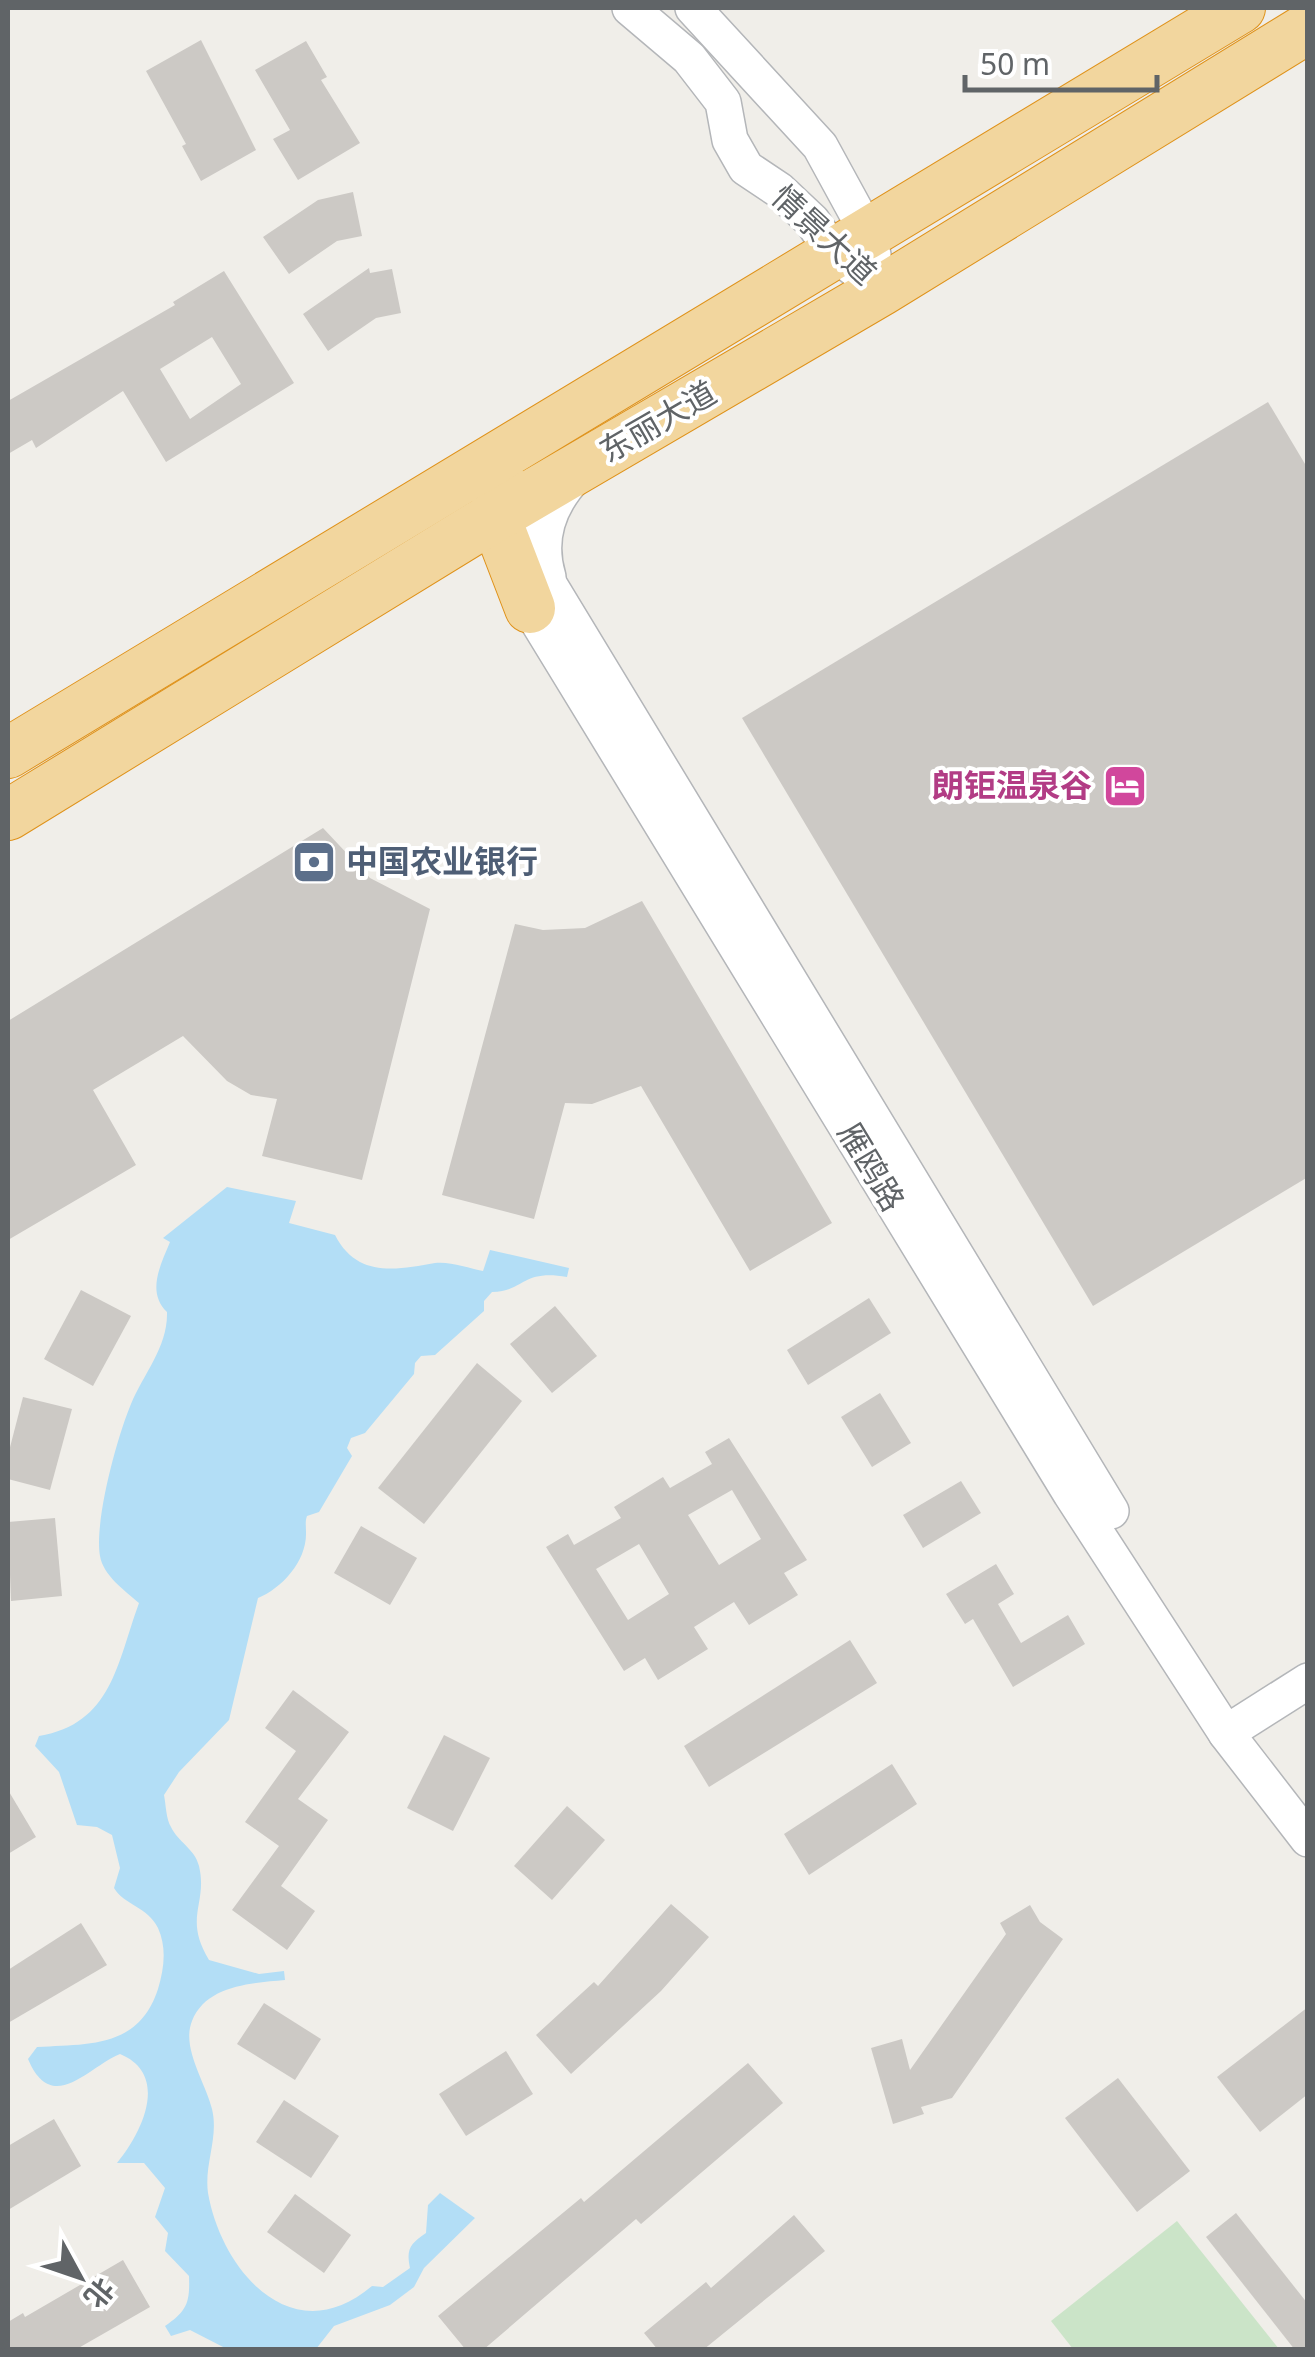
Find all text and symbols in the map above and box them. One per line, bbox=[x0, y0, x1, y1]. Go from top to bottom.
scale bar bbox=[965, 30, 1158, 92]
text: 50 m bbox=[980, 43, 1050, 84]
street label: 情景大道 bbox=[764, 175, 886, 293]
street label: 东丽大道 bbox=[591, 370, 723, 471]
place label: 朗钜温泉谷 bbox=[932, 763, 1092, 806]
hotel icon: 朗钜温泉谷 bbox=[1102, 763, 1148, 809]
bank icon: 中国农业银行 bbox=[291, 839, 337, 885]
place label: 中国农业银行 bbox=[346, 839, 538, 882]
street label: 雁鸥路 bbox=[829, 1114, 915, 1218]
north arrow bbox=[30, 2227, 130, 2327]
text: 北 bbox=[76, 2271, 123, 2317]

